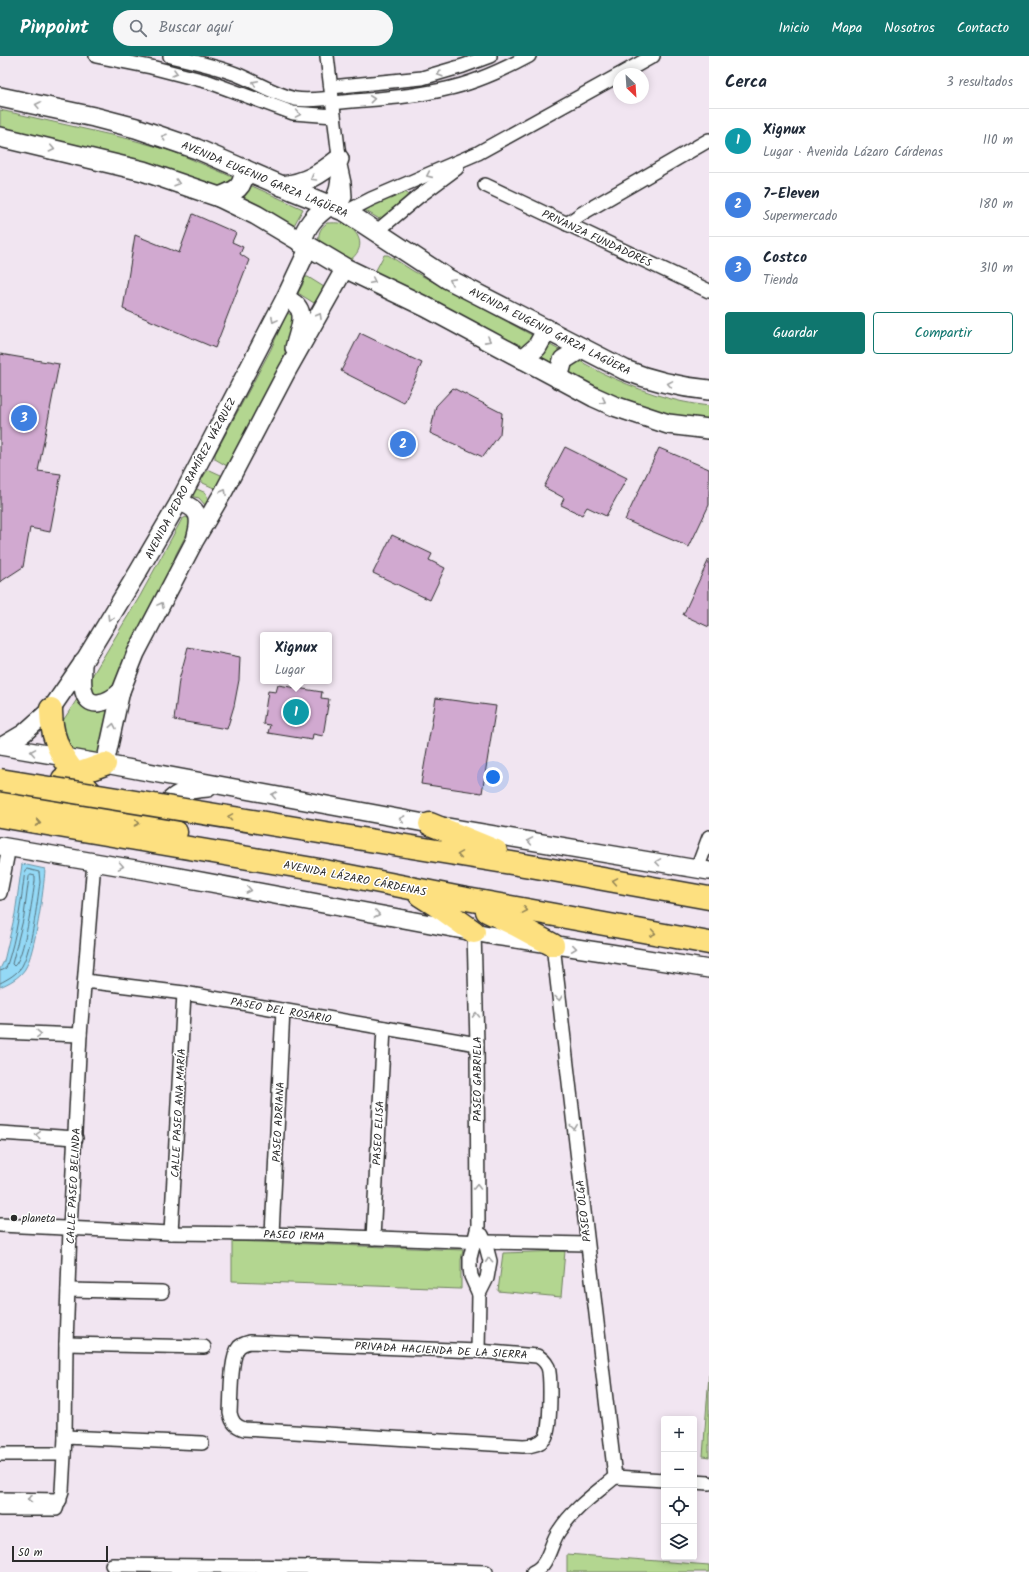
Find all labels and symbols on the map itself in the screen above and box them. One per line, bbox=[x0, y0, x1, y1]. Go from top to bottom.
one-way arrow bbox=[171, 68, 178, 77]
north arrow bbox=[613, 68, 649, 104]
one-way arrow bbox=[436, 69, 443, 78]
one-way arrow bbox=[251, 80, 259, 88]
one-way arrow bbox=[369, 95, 375, 104]
one-way arrow bbox=[35, 101, 41, 110]
one-way arrow bbox=[295, 109, 302, 118]
one-way arrow bbox=[161, 134, 168, 142]
street label: AVENIDA EUGENIO GARZA LAGÜERA bbox=[179, 137, 351, 223]
one-way arrow bbox=[48, 145, 55, 153]
one-way arrow bbox=[426, 170, 433, 178]
one-way arrow bbox=[310, 173, 317, 180]
one-way arrow bbox=[174, 178, 181, 186]
street label: PRIVANZA FUNDADORES bbox=[538, 205, 655, 272]
one-way arrow bbox=[368, 276, 376, 284]
one-way arrow bbox=[449, 279, 457, 286]
street label: AVENIDA EUGENIO GARZA LAGÜERA bbox=[466, 283, 634, 381]
one-way arrow bbox=[314, 313, 321, 320]
one-way arrow bbox=[271, 316, 279, 323]
one-way arrow bbox=[484, 336, 491, 343]
one-way arrow bbox=[667, 381, 674, 389]
street label: AVENIDA PEDRO RAMÍREZ VÁZQUEZ bbox=[141, 394, 241, 562]
one-way arrow bbox=[599, 396, 606, 404]
pin: 3 bbox=[11, 403, 37, 433]
pin: 2 bbox=[390, 429, 416, 459]
one-way arrow bbox=[219, 489, 226, 496]
one-way arrow bbox=[156, 602, 163, 610]
one-way arrow bbox=[108, 614, 115, 621]
pin: 1 bbox=[283, 697, 309, 727]
one-way arrow bbox=[109, 723, 117, 729]
one-way arrow bbox=[29, 748, 36, 756]
your location bbox=[483, 767, 503, 787]
one-way arrow bbox=[271, 791, 277, 800]
one-way arrow bbox=[227, 813, 233, 822]
one-way arrow bbox=[399, 815, 405, 823]
one-way arrow bbox=[35, 818, 42, 826]
one-way arrow bbox=[133, 818, 140, 826]
one-way arrow bbox=[527, 837, 533, 846]
one-way arrow bbox=[457, 851, 463, 860]
street label: AVENIDA LÁZARO CÁRDENAS bbox=[282, 856, 428, 902]
one-way arrow bbox=[655, 859, 661, 867]
one-way arrow bbox=[118, 862, 124, 870]
one-way arrow bbox=[612, 877, 619, 886]
one-way arrow bbox=[246, 885, 252, 894]
one-way arrow bbox=[522, 905, 528, 914]
one-way arrow bbox=[374, 909, 380, 918]
one-way arrow bbox=[649, 928, 656, 937]
one-way arrow bbox=[571, 943, 577, 952]
street label: PASEO DEL ROSARIO bbox=[229, 993, 333, 1029]
one-way arrow bbox=[554, 995, 563, 1001]
one-way arrow bbox=[472, 1012, 480, 1018]
one-way arrow bbox=[36, 1030, 42, 1038]
street label: PASEO GABRIELA bbox=[469, 1036, 487, 1122]
street label: CALLE PASEO ANA MARÍA bbox=[167, 1048, 191, 1178]
street label: PASEO ADRIANA bbox=[268, 1081, 290, 1163]
street label: PASEO ELISA bbox=[368, 1100, 390, 1166]
one-way arrow bbox=[569, 1124, 578, 1130]
street label: CALLE PASEO BELINDA bbox=[62, 1127, 86, 1245]
one-way arrow bbox=[35, 1131, 41, 1140]
street label: PASEO OLGA bbox=[571, 1179, 597, 1243]
one-way arrow bbox=[473, 1184, 481, 1190]
place label: planeta bbox=[21, 1210, 55, 1228]
marker: planeta bbox=[9, 1213, 19, 1223]
street label: PASEO IRMA bbox=[263, 1226, 325, 1246]
one-way arrow bbox=[484, 1257, 493, 1263]
street label: PRIVADA HACIENDA DE LA SIERRA bbox=[354, 1337, 528, 1365]
one-way arrow bbox=[27, 1495, 33, 1503]
scale bar bbox=[12, 1544, 108, 1563]

